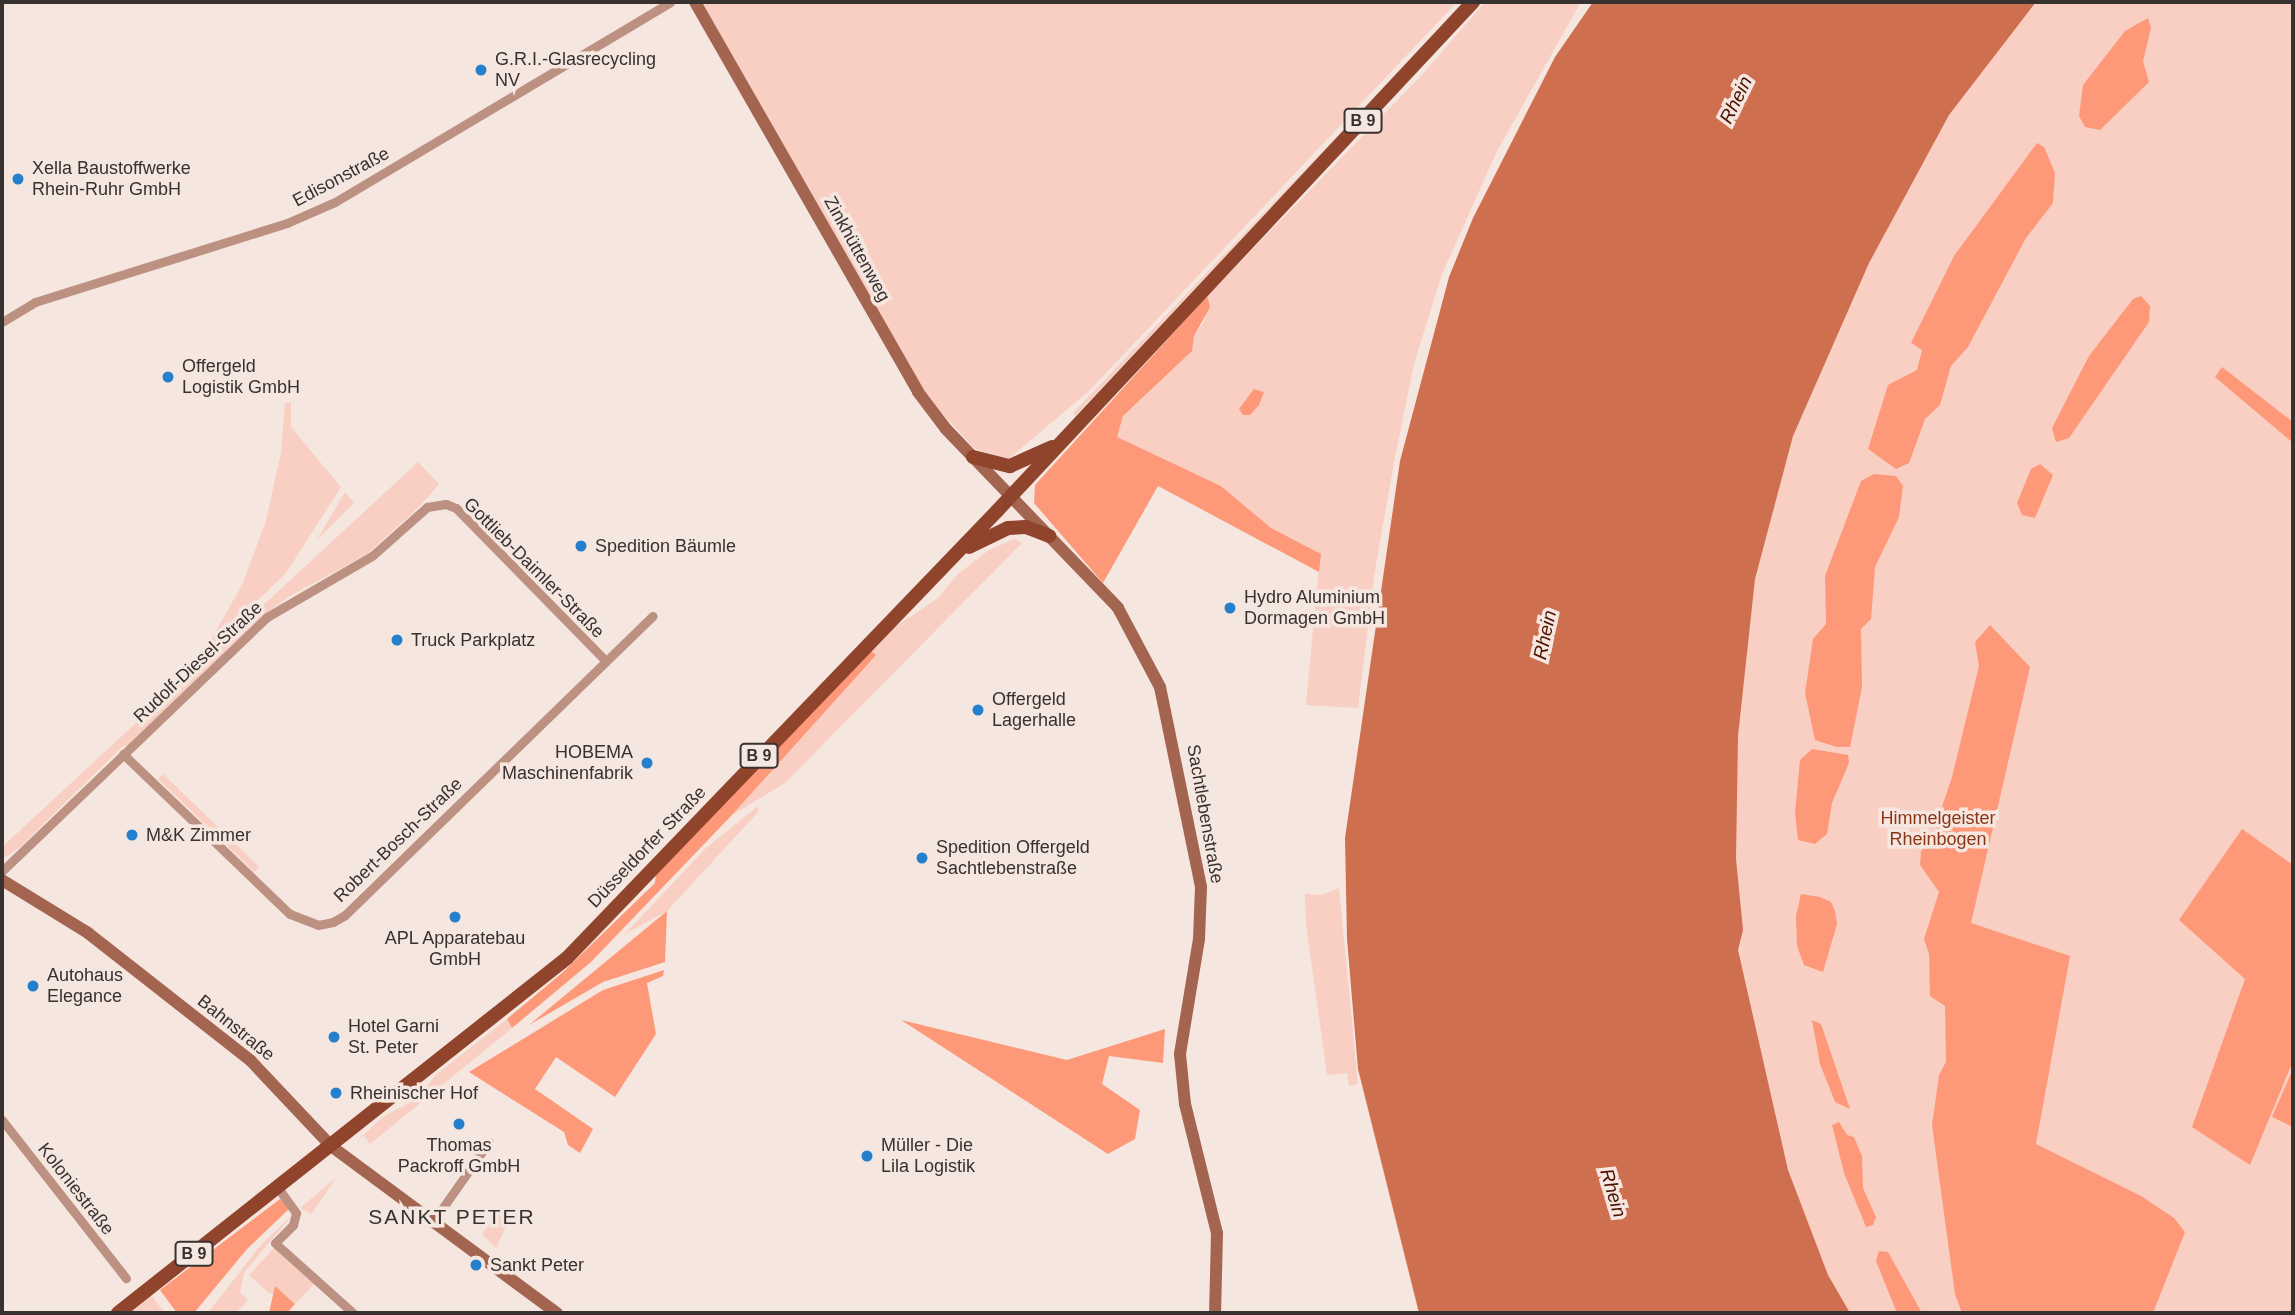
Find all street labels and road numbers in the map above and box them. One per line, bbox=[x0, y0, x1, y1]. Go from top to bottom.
road number: B 9 bbox=[1342, 108, 1384, 134]
street label: Edisonstraße bbox=[289, 143, 393, 211]
street label: Zinkhüttenweg bbox=[819, 193, 895, 305]
street label: Gottlieb-Daimler-Straße bbox=[459, 493, 609, 643]
street label: Rudolf-Diesel-Straße bbox=[129, 597, 267, 727]
street label: Sachtlebenstraße bbox=[1182, 743, 1228, 885]
road number: B 9 bbox=[738, 744, 780, 768]
street label: Robert-Bosch-Straße bbox=[329, 773, 467, 907]
street label: Düsseldorfer Straße bbox=[583, 782, 711, 912]
street label: Bahnstraße bbox=[193, 990, 279, 1066]
street label: Koloniestraße bbox=[33, 1139, 119, 1239]
road number: B 9 bbox=[173, 1242, 215, 1266]

